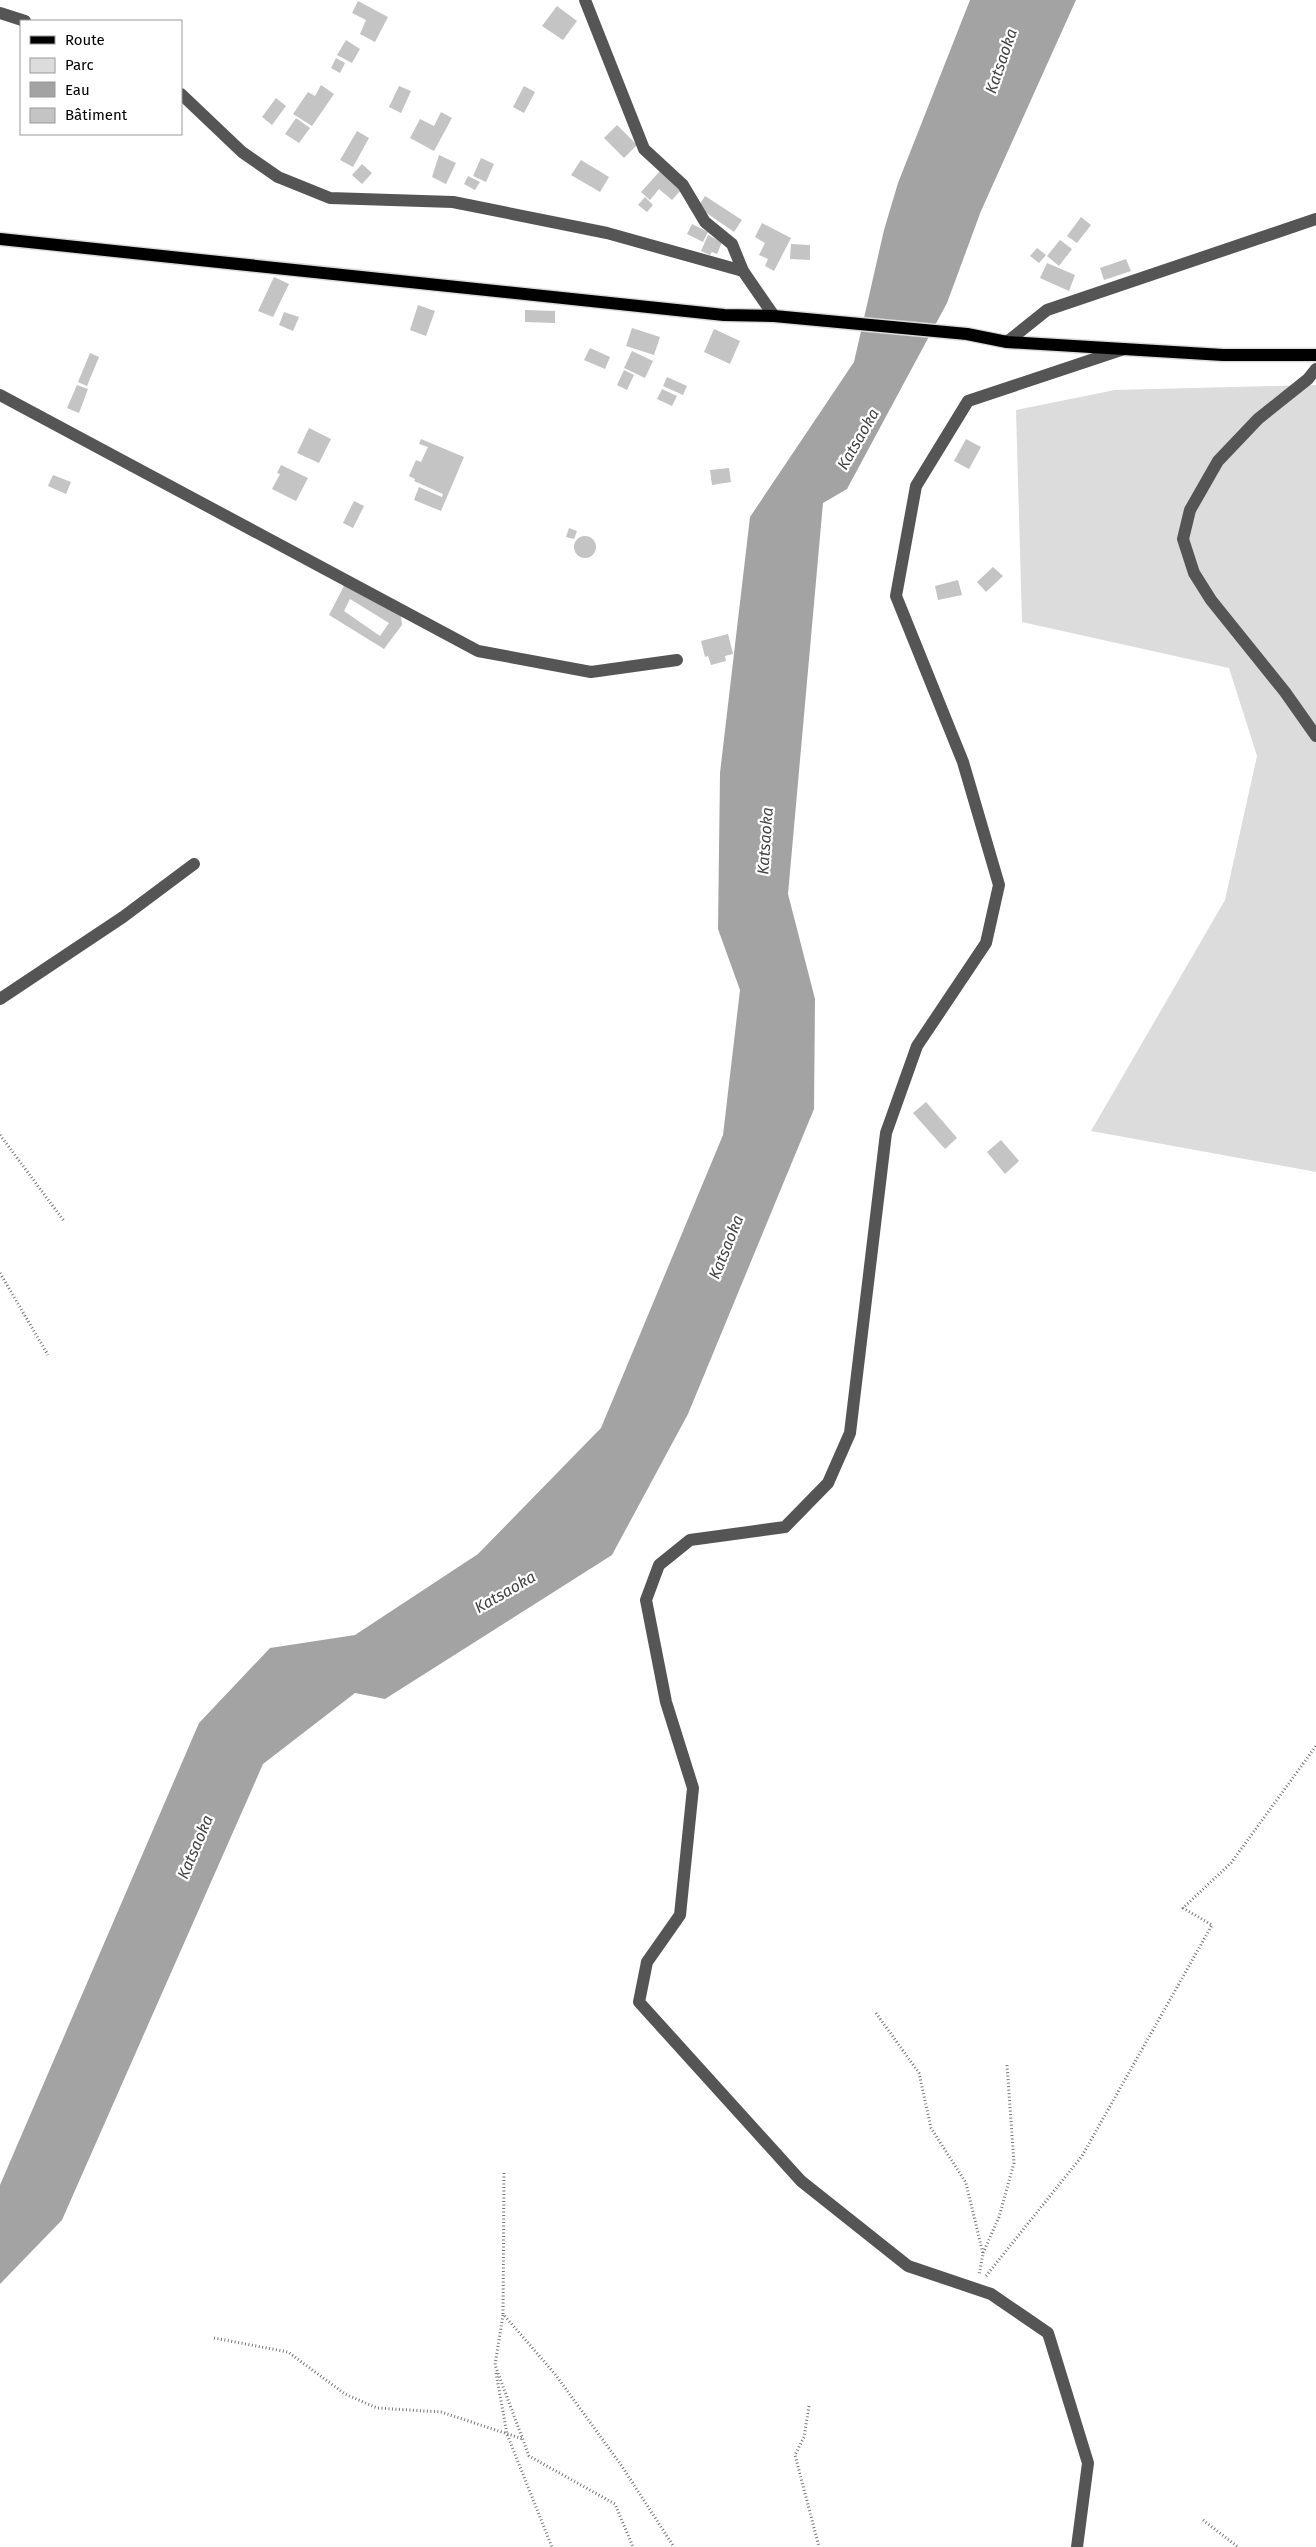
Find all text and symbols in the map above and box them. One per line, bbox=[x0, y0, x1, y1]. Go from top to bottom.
legend bbox=[20, 20, 182, 135]
water label: Katsaoka bbox=[981, 26, 1021, 96]
text: Route bbox=[65, 31, 105, 49]
text: Parc bbox=[65, 56, 94, 74]
text: Eau bbox=[65, 81, 90, 99]
text: Bâtiment bbox=[65, 106, 128, 124]
water label: Katsaoka bbox=[833, 405, 883, 473]
water label: Katsaoka bbox=[753, 807, 777, 875]
water label: Katsaoka bbox=[705, 1212, 747, 1282]
water label: Katsaoka bbox=[471, 1567, 539, 1617]
water label: Katsaoka bbox=[173, 1812, 217, 1882]

